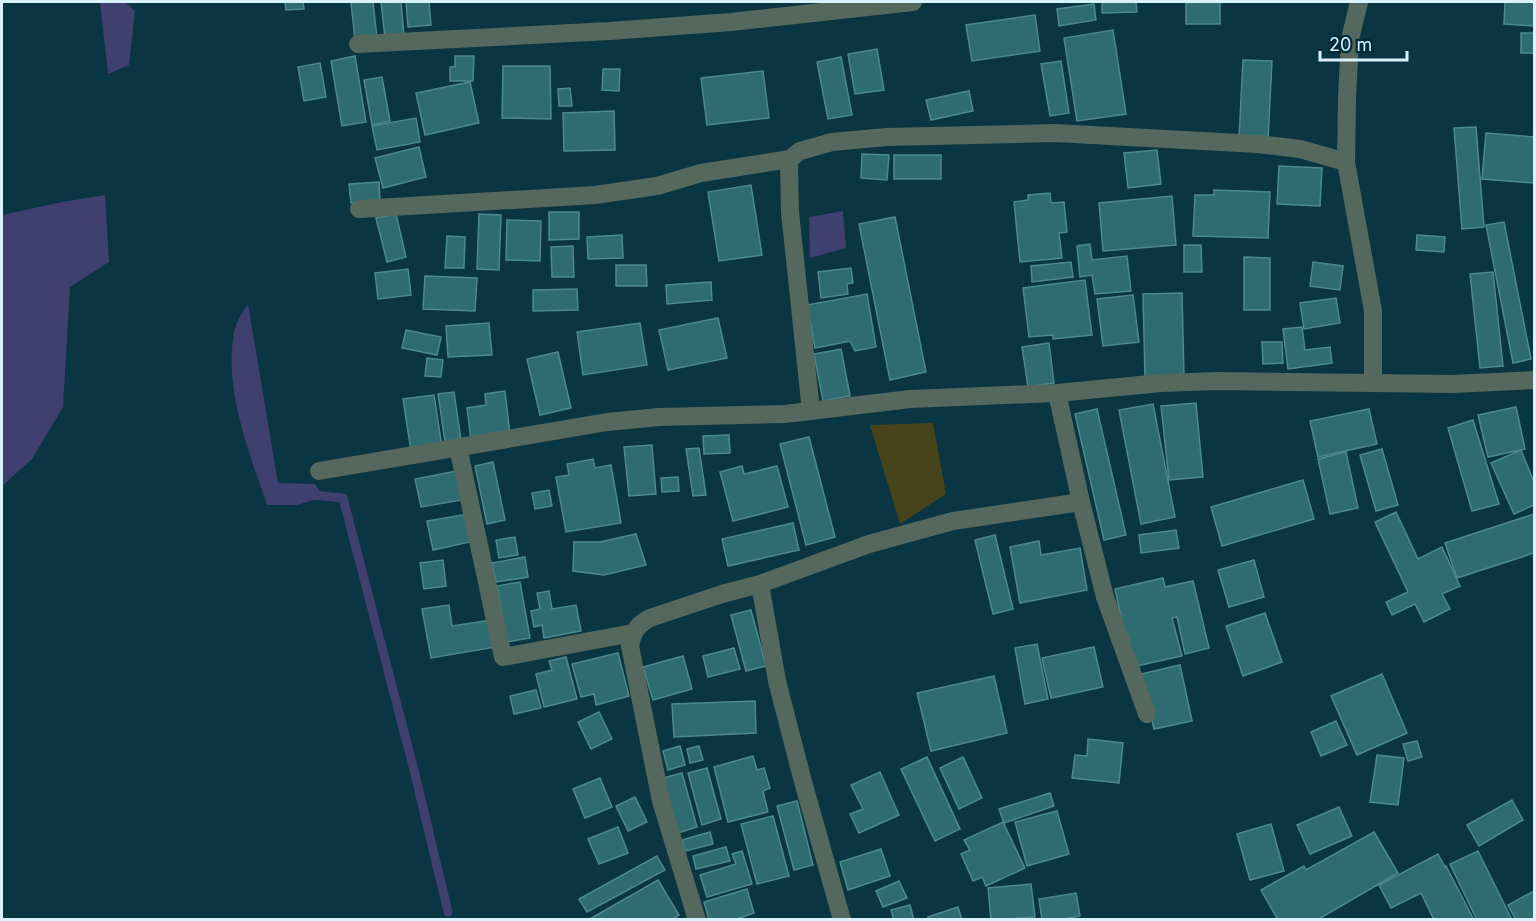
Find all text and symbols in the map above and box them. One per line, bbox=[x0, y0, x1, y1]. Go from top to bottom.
scale bar bbox=[1320, 24, 1407, 62]
text: 20 m bbox=[1329, 34, 1372, 55]

